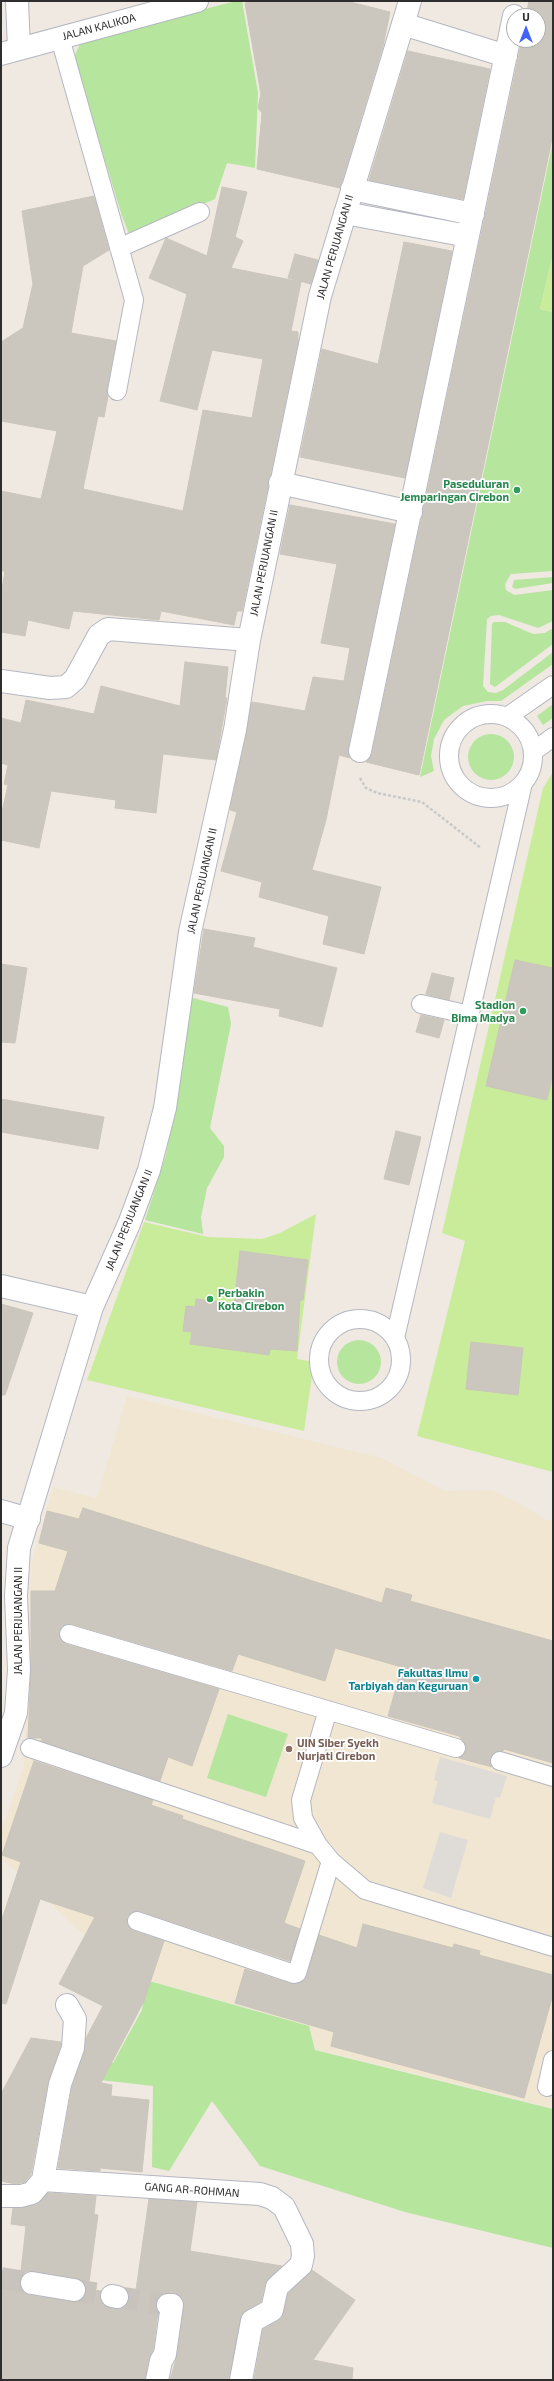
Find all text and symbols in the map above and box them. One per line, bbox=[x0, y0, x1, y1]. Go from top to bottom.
north arrow bbox=[506, 8, 546, 48]
text: U bbox=[522, 10, 530, 23]
street label: JALAN KALIKOA bbox=[61, 11, 137, 43]
street label: JALAN PERJUANGAN II bbox=[314, 193, 356, 301]
place label: Paseduluran Jemparingan Cirebon bbox=[400, 477, 509, 503]
marker: Paseduluran Jemparingan Cirebon bbox=[512, 485, 522, 495]
street label: JALAN PERJUANGAN II bbox=[247, 509, 281, 617]
street label: JALAN PERJUANGAN II bbox=[184, 827, 220, 935]
place label: Stadion Bima Madya bbox=[451, 998, 515, 1024]
marker: Stadion Bima Madya bbox=[518, 1006, 528, 1016]
street label: JALAN PERJUANGAN II bbox=[103, 1167, 155, 1273]
place label: Perbakin Kota Cirebon bbox=[218, 1286, 284, 1312]
marker: Perbakin Kota Cirebon bbox=[205, 1294, 215, 1304]
street label: JALAN PERJUANGAN II bbox=[11, 1567, 25, 1675]
place label: Fakultas Ilmu Tarbiyah dan Keguruan bbox=[349, 1666, 468, 1692]
marker: Fakultas Ilmu Tarbiyah dan Keguruan bbox=[471, 1674, 481, 1684]
place label: UIN Siber Syekh Nurjati Cirebon bbox=[297, 1736, 379, 1762]
marker: UIN Siber Syekh Nurjati Cirebon bbox=[284, 1744, 294, 1754]
street label: GANG AR-ROHMAN bbox=[144, 2180, 240, 2200]

